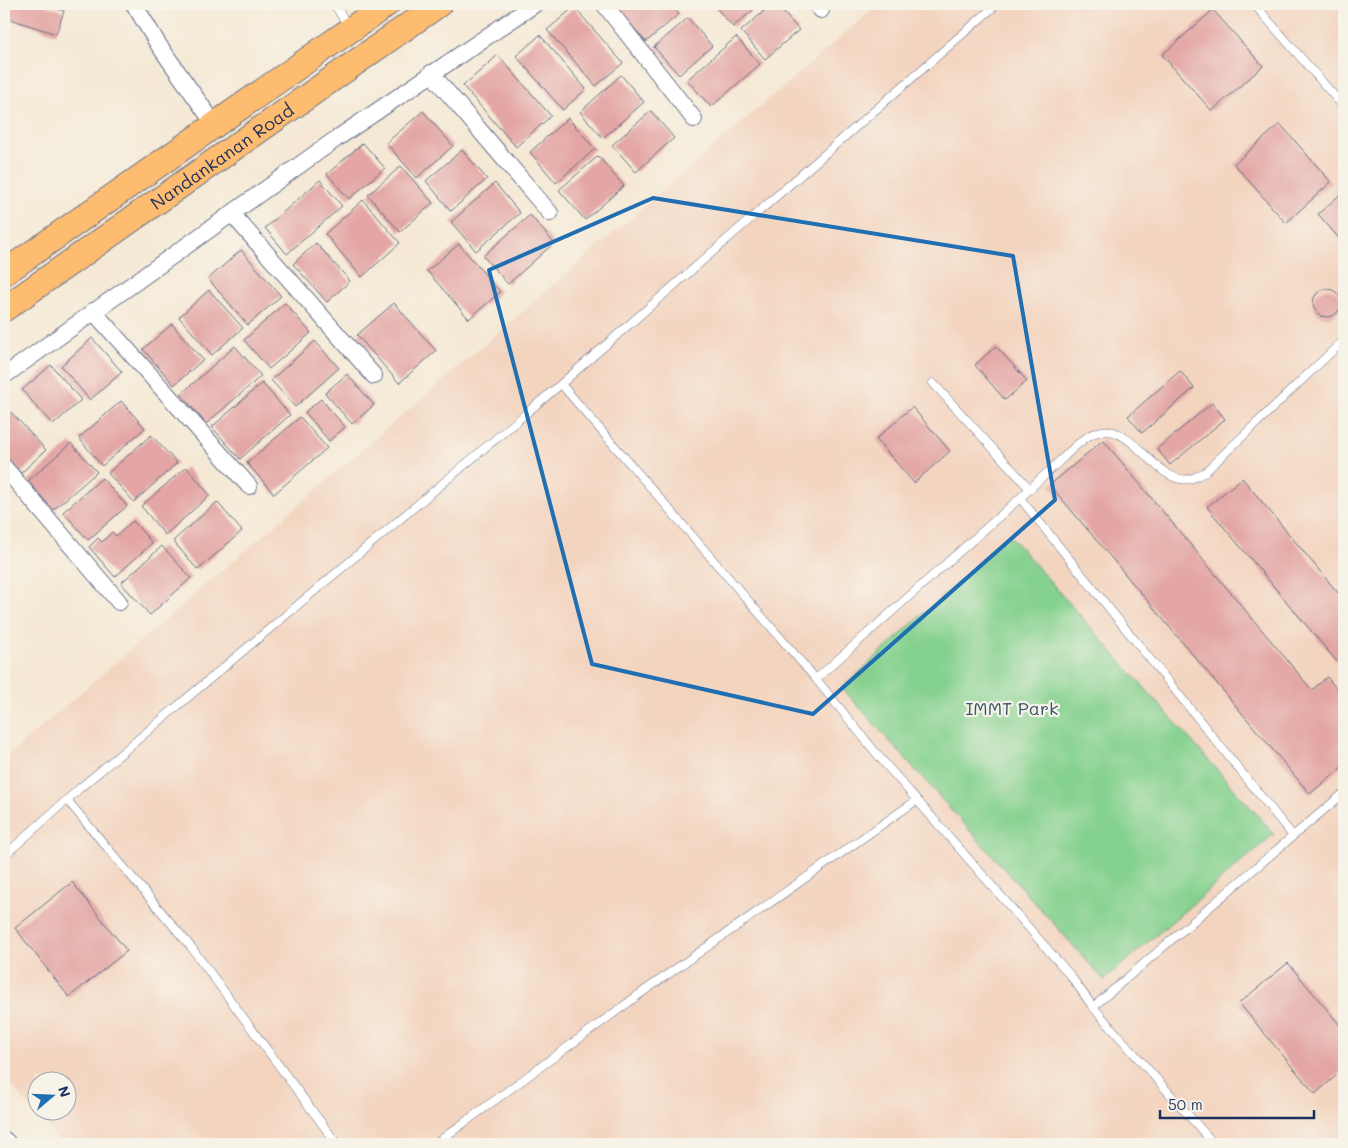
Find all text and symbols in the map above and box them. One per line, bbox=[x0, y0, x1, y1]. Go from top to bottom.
street label: Nandankanan Road bbox=[145, 98, 298, 215]
park label: IMMT Park bbox=[965, 696, 1059, 720]
north arrow bbox=[28, 1070, 78, 1120]
text: N bbox=[54, 1083, 75, 1100]
scale bar bbox=[1160, 1088, 1314, 1120]
text: 50 m bbox=[1168, 1094, 1203, 1114]

